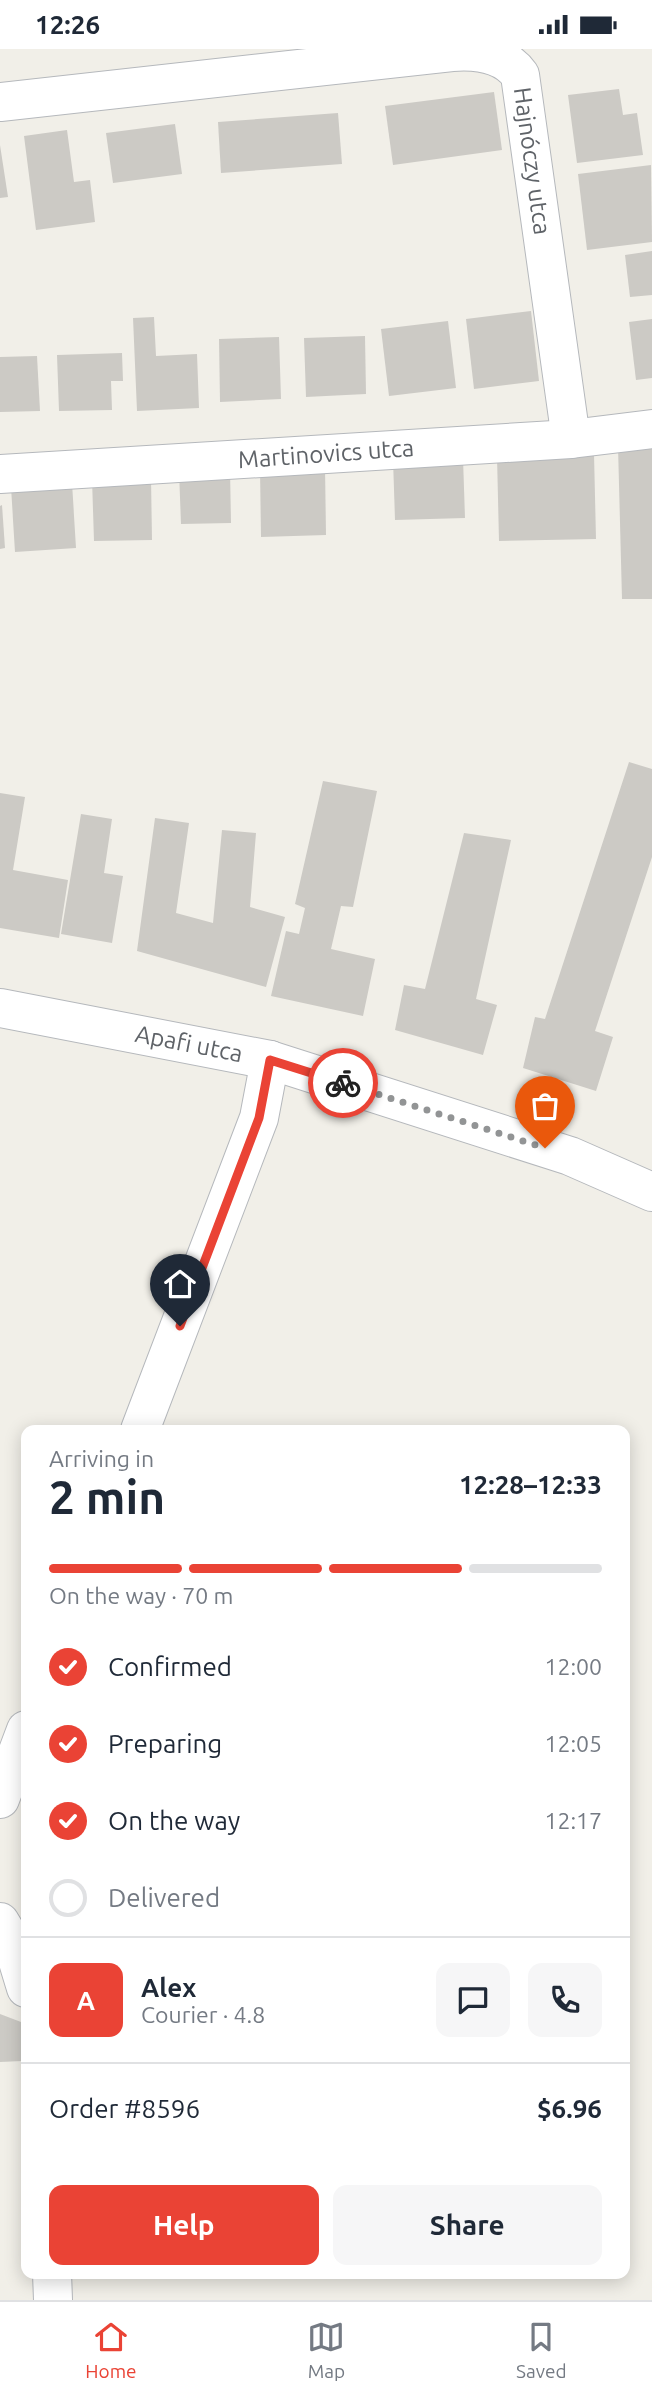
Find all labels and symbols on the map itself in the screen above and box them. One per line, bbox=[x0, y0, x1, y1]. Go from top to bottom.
street label: Hajnóczy utca bbox=[509, 86, 556, 236]
street label: Martinovics utca bbox=[237, 434, 415, 473]
street label: Apafi utca bbox=[133, 1020, 245, 1067]
courier bbox=[308, 1048, 378, 1118]
pin bbox=[515, 1076, 575, 1148]
pin bbox=[150, 1254, 210, 1326]

